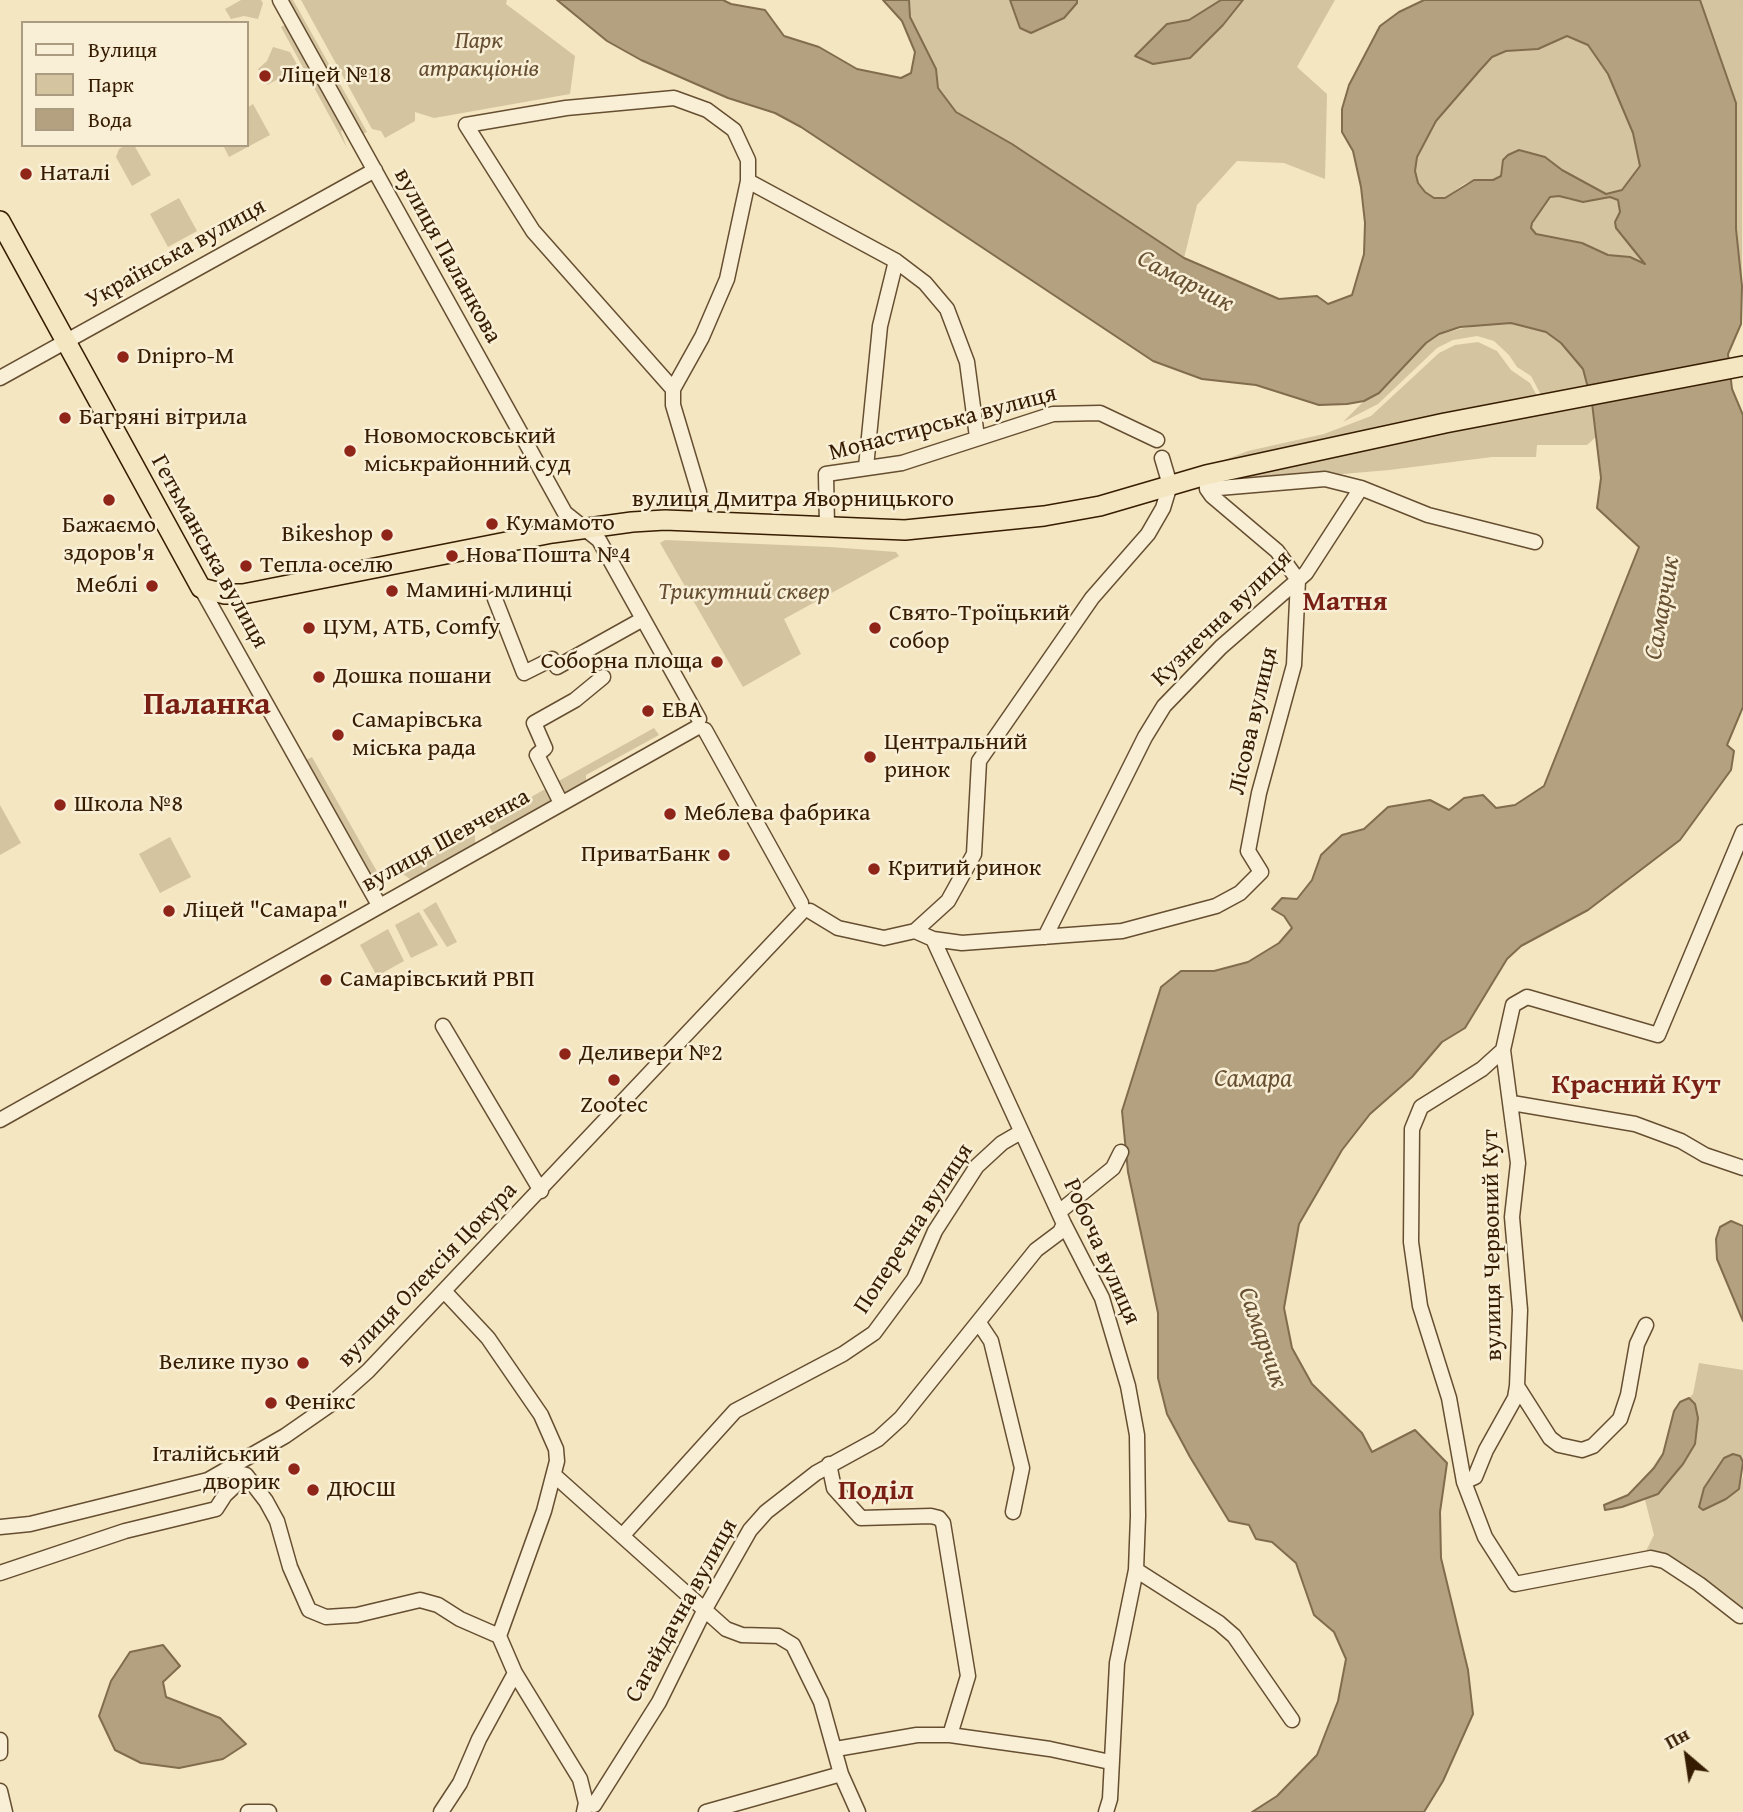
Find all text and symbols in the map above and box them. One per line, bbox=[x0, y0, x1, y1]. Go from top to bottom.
legend bbox=[21, 21, 248, 147]
park label: Парк атракціонів bbox=[419, 28, 539, 84]
text: Вулиця bbox=[88, 34, 157, 65]
place label: Ліцей №18 bbox=[279, 62, 391, 90]
marker: Ліцей №18 bbox=[257, 68, 273, 84]
text: Парк bbox=[88, 69, 134, 100]
text: Вода bbox=[88, 104, 132, 135]
place label: Наталі bbox=[40, 160, 110, 188]
street label: вулиця Паланкова bbox=[387, 163, 507, 349]
marker: Наталі bbox=[18, 166, 34, 182]
street label: Українська вулиця bbox=[81, 193, 271, 315]
water label: Самарчик bbox=[1131, 244, 1239, 320]
place label: Dnipro-M bbox=[137, 343, 234, 371]
marker: Dnipro-M bbox=[115, 349, 131, 365]
street label: Монастирська вулиця bbox=[826, 380, 1060, 468]
place label: Багряні вітрила bbox=[79, 404, 247, 432]
marker: Багряні вітрила bbox=[57, 410, 73, 426]
place label: Новомосковський міськрайонний суд bbox=[364, 423, 571, 479]
marker: Новомосковський міськрайонний суд bbox=[342, 443, 358, 459]
street label: Гетьманська вулиця bbox=[144, 450, 274, 654]
street label: вулиця Дмитра Яворницького bbox=[632, 486, 954, 514]
marker: Бажаємо здоров'я bbox=[101, 492, 117, 508]
place label: Кумамото bbox=[506, 510, 615, 538]
place label: Бажаємо здоров'я bbox=[62, 512, 156, 568]
marker: Кумамото bbox=[484, 516, 500, 532]
place label: Bikeshop bbox=[281, 521, 373, 549]
marker: Bikeshop bbox=[379, 527, 395, 543]
place label: Нова Пошта №4 bbox=[466, 542, 631, 570]
street label: Кузнечна вулиця bbox=[1146, 545, 1298, 693]
marker: Нова Пошта №4 bbox=[444, 548, 460, 564]
place label: Тепла оселю bbox=[260, 552, 393, 580]
water label: Самарчик bbox=[1639, 554, 1687, 662]
marker: Тепла оселю bbox=[238, 558, 254, 574]
place label: Меблі bbox=[76, 572, 138, 600]
place label: Мамині млинці bbox=[406, 577, 573, 605]
marker: Меблі bbox=[144, 578, 160, 594]
park label: Трикутний сквер bbox=[658, 579, 830, 607]
marker: Мамині млинці bbox=[384, 583, 400, 599]
district label: Матня bbox=[1303, 586, 1387, 620]
place label: Свято-Троїцький собор bbox=[889, 600, 1070, 656]
place label: ЦУМ, АТБ, Comfy bbox=[323, 614, 500, 642]
marker: ЦУМ, АТБ, Comfy bbox=[301, 620, 317, 636]
marker: Свято-Троїцький собор bbox=[867, 620, 883, 636]
street label: Лісова вулиця bbox=[1223, 644, 1285, 798]
place label: Соборна площа bbox=[541, 648, 703, 676]
marker: Соборна площа bbox=[709, 654, 725, 670]
place label: Дошка пошани bbox=[333, 663, 492, 691]
marker: Дошка пошани bbox=[311, 669, 327, 685]
district label: Паланка bbox=[143, 687, 271, 725]
place label: ЕВА bbox=[662, 697, 702, 725]
marker: ЕВА bbox=[640, 703, 656, 719]
place label: Самарівська міська рада bbox=[352, 707, 482, 763]
marker: Самарівська міська рада bbox=[330, 727, 346, 743]
place label: Центральний ринок bbox=[884, 729, 1028, 785]
marker: Центральний ринок bbox=[862, 749, 878, 765]
street label: вулиця Шевченка bbox=[357, 783, 535, 899]
place label: Школа №8 bbox=[74, 791, 183, 819]
marker: Школа №8 bbox=[52, 797, 68, 813]
place label: Меблева фабрика bbox=[684, 800, 870, 828]
marker: Меблева фабрика bbox=[662, 806, 678, 822]
place label: ПриватБанк bbox=[581, 841, 710, 869]
marker: ПриватБанк bbox=[716, 847, 732, 863]
place label: Критий ринок bbox=[888, 855, 1041, 883]
marker: Критий ринок bbox=[866, 861, 882, 877]
place label: Ліцей "Самара" bbox=[183, 897, 348, 925]
marker: Ліцей "Самара" bbox=[161, 903, 177, 919]
place label: Самарівський РВП bbox=[340, 966, 535, 994]
marker: Самарівський РВП bbox=[318, 972, 334, 988]
place label: Деливери №2 bbox=[579, 1040, 723, 1068]
marker: Деливери №2 bbox=[557, 1046, 573, 1062]
water label: Самара bbox=[1214, 1063, 1292, 1095]
district label: Красний Кут bbox=[1552, 1069, 1720, 1103]
marker: Zootec bbox=[606, 1072, 622, 1088]
place label: Zootec bbox=[580, 1092, 648, 1120]
street label: вулиця Червоний Кут bbox=[1477, 1129, 1509, 1361]
street label: Поперечна вулиця bbox=[848, 1138, 980, 1320]
street label: Робоча вулиця bbox=[1056, 1175, 1146, 1329]
street label: вулиця Олексія Цокура bbox=[332, 1177, 524, 1373]
water label: Самарчик bbox=[1230, 1283, 1294, 1393]
place label: Велике пузо bbox=[159, 1349, 289, 1377]
marker: Велике пузо bbox=[295, 1355, 311, 1371]
place label: Фенікс bbox=[285, 1389, 356, 1417]
marker: Фенікс bbox=[263, 1395, 279, 1411]
place label: Італійський дворик bbox=[152, 1441, 280, 1497]
marker: Італійський дворик bbox=[286, 1461, 302, 1477]
district label: Поділ bbox=[838, 1475, 914, 1509]
place label: ДЮСШ bbox=[327, 1476, 396, 1504]
marker: ДЮСШ bbox=[305, 1482, 321, 1498]
street label: Сагайдачна вулиця bbox=[620, 1514, 744, 1708]
text: Пн bbox=[1659, 1719, 1694, 1756]
north arrow bbox=[1652, 1721, 1722, 1791]

